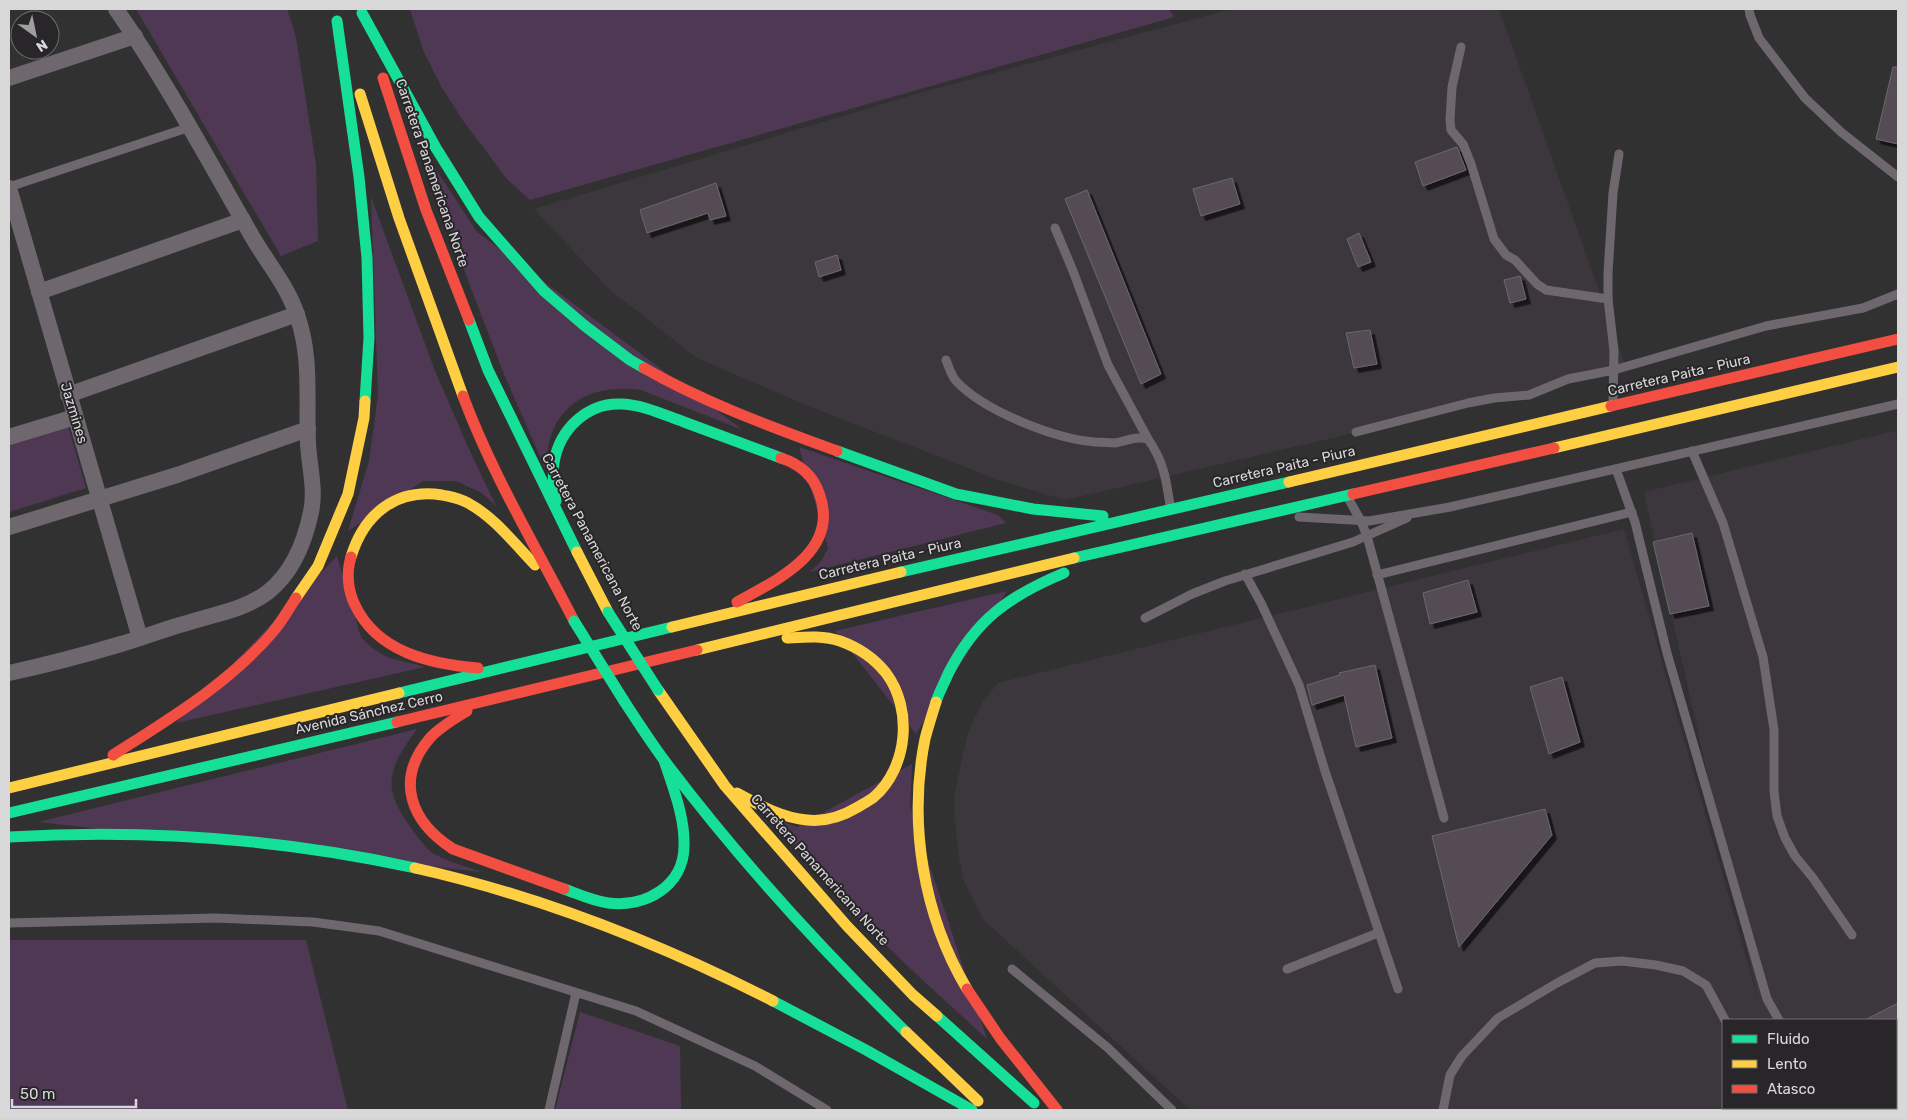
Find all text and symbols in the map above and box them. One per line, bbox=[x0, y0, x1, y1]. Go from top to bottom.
north arrow bbox=[10, 10, 60, 60]
text: N bbox=[33, 36, 51, 55]
street label: Carretera Panamericana Norte bbox=[392, 76, 472, 270]
street label: Carretera Paita - Piura bbox=[1606, 350, 1752, 400]
street label: Jazmines bbox=[57, 380, 91, 446]
street label: Carretera Paita - Piura bbox=[1211, 442, 1357, 492]
street label: Carretera Panamericana Norte bbox=[538, 450, 646, 634]
street label: Carretera Paita - Piura bbox=[817, 534, 963, 584]
street label: Avenida Sánchez Cerro bbox=[294, 688, 444, 738]
street label: Carretera Panamericana Norte bbox=[747, 791, 893, 949]
legend bbox=[1722, 1019, 1897, 1109]
text: Fluido bbox=[1767, 1030, 1810, 1048]
text: Lento bbox=[1767, 1055, 1807, 1073]
scale bar bbox=[12, 1076, 136, 1108]
text: Atasco bbox=[1767, 1080, 1815, 1098]
text: 50 m bbox=[20, 1085, 55, 1103]

